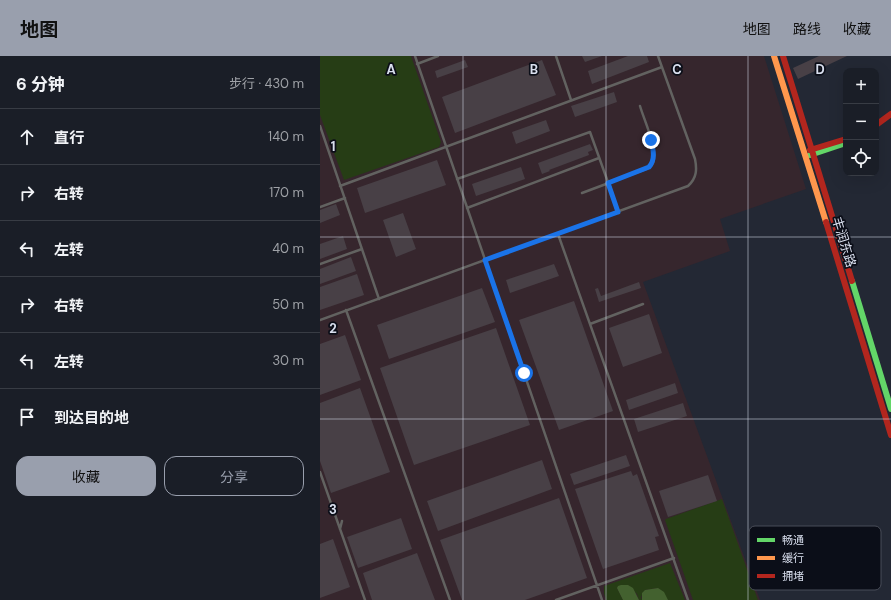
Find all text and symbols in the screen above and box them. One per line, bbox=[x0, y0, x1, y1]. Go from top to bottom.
text: 地图 bbox=[20, 17, 58, 42]
text: 地图 bbox=[743, 20, 771, 38]
text: 路线 bbox=[793, 20, 821, 38]
text: 收藏 bbox=[843, 20, 871, 38]
text: A bbox=[386, 61, 396, 78]
text: B bbox=[530, 61, 538, 78]
text: C bbox=[672, 61, 682, 78]
text: D bbox=[815, 61, 825, 78]
map controls bbox=[843, 68, 879, 176]
button: + bbox=[843, 68, 879, 104]
text: 6 分钟 bbox=[16, 73, 65, 95]
text: 步行 · 430 m bbox=[229, 75, 304, 92]
button: − bbox=[843, 104, 879, 140]
icon: ahead bbox=[16, 126, 38, 148]
text: 直行 bbox=[54, 128, 84, 148]
text: 140 m bbox=[268, 128, 304, 145]
route end bbox=[642, 131, 660, 149]
text: 1 bbox=[331, 138, 335, 155]
button: locate bbox=[843, 140, 879, 176]
icon: right bbox=[16, 182, 38, 204]
text: 右转 bbox=[54, 184, 84, 204]
text: 170 m bbox=[269, 184, 304, 201]
street label: 丰润东路 bbox=[828, 215, 860, 269]
icon: left bbox=[16, 238, 38, 260]
text: 左转 bbox=[54, 240, 84, 260]
text: 40 m bbox=[272, 240, 304, 257]
icon: right bbox=[16, 294, 38, 316]
text: 右转 bbox=[54, 296, 84, 316]
text: 50 m bbox=[272, 296, 304, 313]
text: 2 bbox=[329, 320, 337, 337]
icon: left bbox=[16, 350, 38, 372]
text: 左转 bbox=[54, 352, 84, 372]
text: 30 m bbox=[272, 352, 304, 369]
route start bbox=[515, 364, 533, 382]
icon: arrive bbox=[16, 406, 38, 428]
text: 到达目的地 bbox=[54, 408, 129, 428]
button: 收藏 bbox=[16, 456, 156, 496]
button: 分享 bbox=[164, 456, 304, 496]
text: 3 bbox=[329, 501, 337, 518]
legend bbox=[749, 526, 881, 590]
text: 畅通 bbox=[782, 533, 804, 547]
text: 缓行 bbox=[782, 551, 804, 565]
text: 拥堵 bbox=[782, 569, 804, 583]

